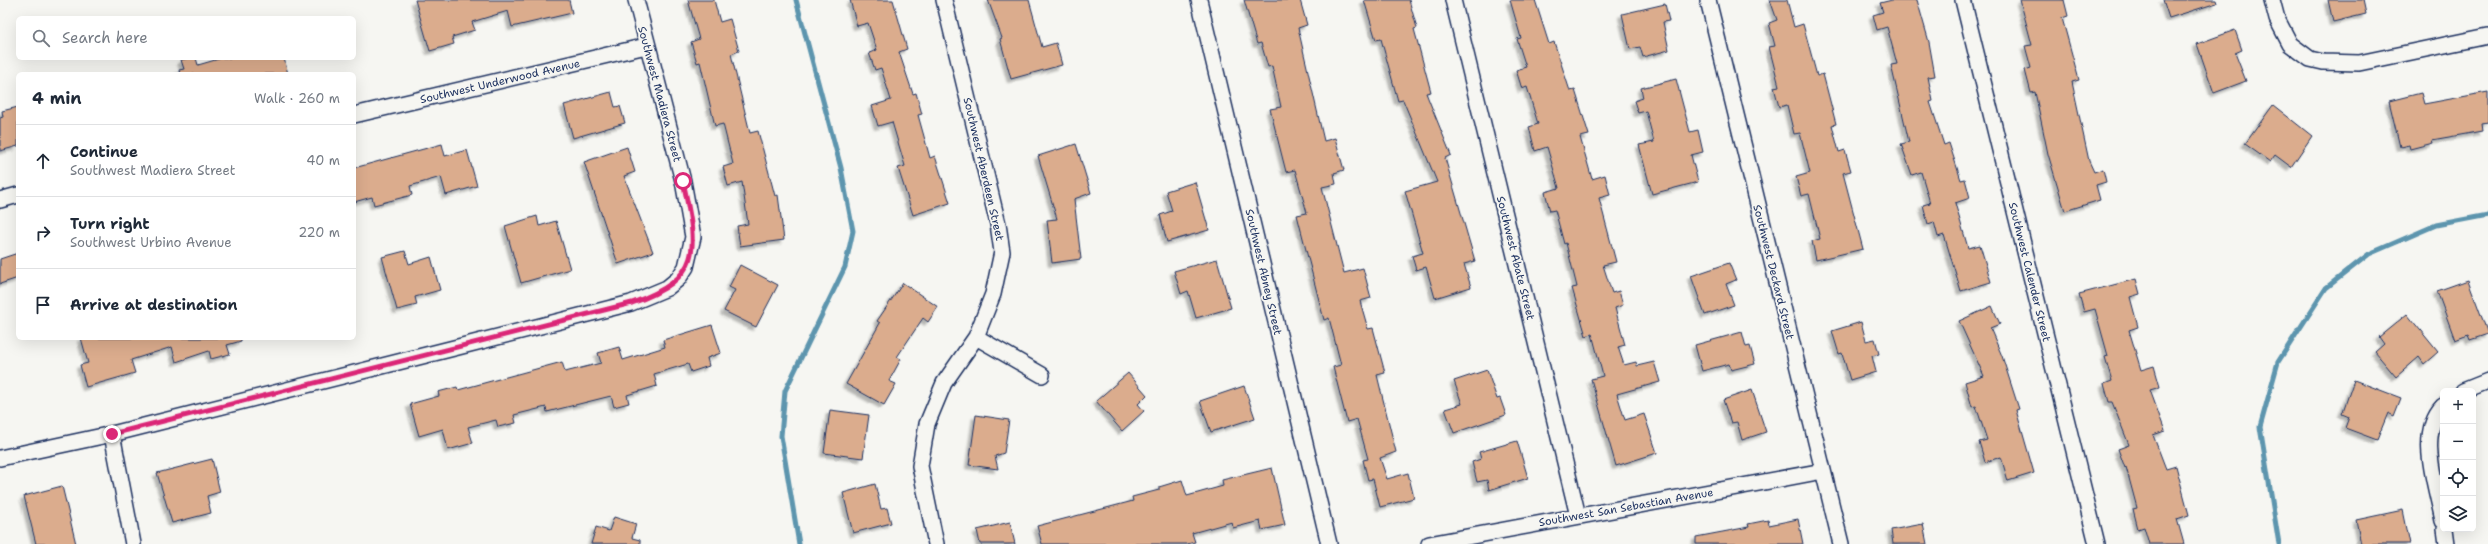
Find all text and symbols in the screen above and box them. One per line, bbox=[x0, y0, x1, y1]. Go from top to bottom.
search box bbox=[16, 16, 356, 60]
street label: Southwest Madiera Street bbox=[634, 25, 685, 164]
icon: search bbox=[30, 27, 52, 49]
text: Search here bbox=[62, 28, 148, 48]
street label: Southwest Underwood Avenue bbox=[419, 56, 582, 107]
text: 4 min bbox=[32, 87, 82, 109]
text: Walk · 260 m bbox=[254, 90, 340, 107]
street label: Southwest Aberdeen Street bbox=[960, 96, 1007, 242]
text: Continue bbox=[70, 142, 138, 162]
icon: ahead bbox=[32, 150, 54, 172]
text: 40 m bbox=[306, 152, 340, 169]
text: Southwest Madiera Street bbox=[70, 162, 235, 179]
route start bbox=[674, 172, 692, 190]
street label: Southwest Abate Street bbox=[1493, 195, 1538, 322]
street label: Southwest Calender Street bbox=[2005, 201, 2054, 344]
street label: Southwest Deckard Street bbox=[1749, 203, 1798, 341]
street label: Southwest Abney Street bbox=[1242, 208, 1285, 337]
text: Turn right bbox=[70, 214, 150, 234]
icon: right bbox=[32, 222, 54, 244]
text: 220 m bbox=[298, 224, 340, 241]
text: Southwest Urbino Avenue bbox=[70, 234, 232, 251]
icon: arrive bbox=[32, 294, 54, 316]
text: Arrive at destination bbox=[70, 295, 238, 315]
map controls bbox=[2440, 388, 2476, 532]
button: + bbox=[2440, 388, 2476, 424]
button: − bbox=[2440, 424, 2476, 460]
route end bbox=[103, 425, 121, 443]
button: locate bbox=[2440, 460, 2476, 496]
street label: Southwest San Sebastian Avenue bbox=[1538, 485, 1715, 530]
button: layers bbox=[2440, 496, 2476, 532]

